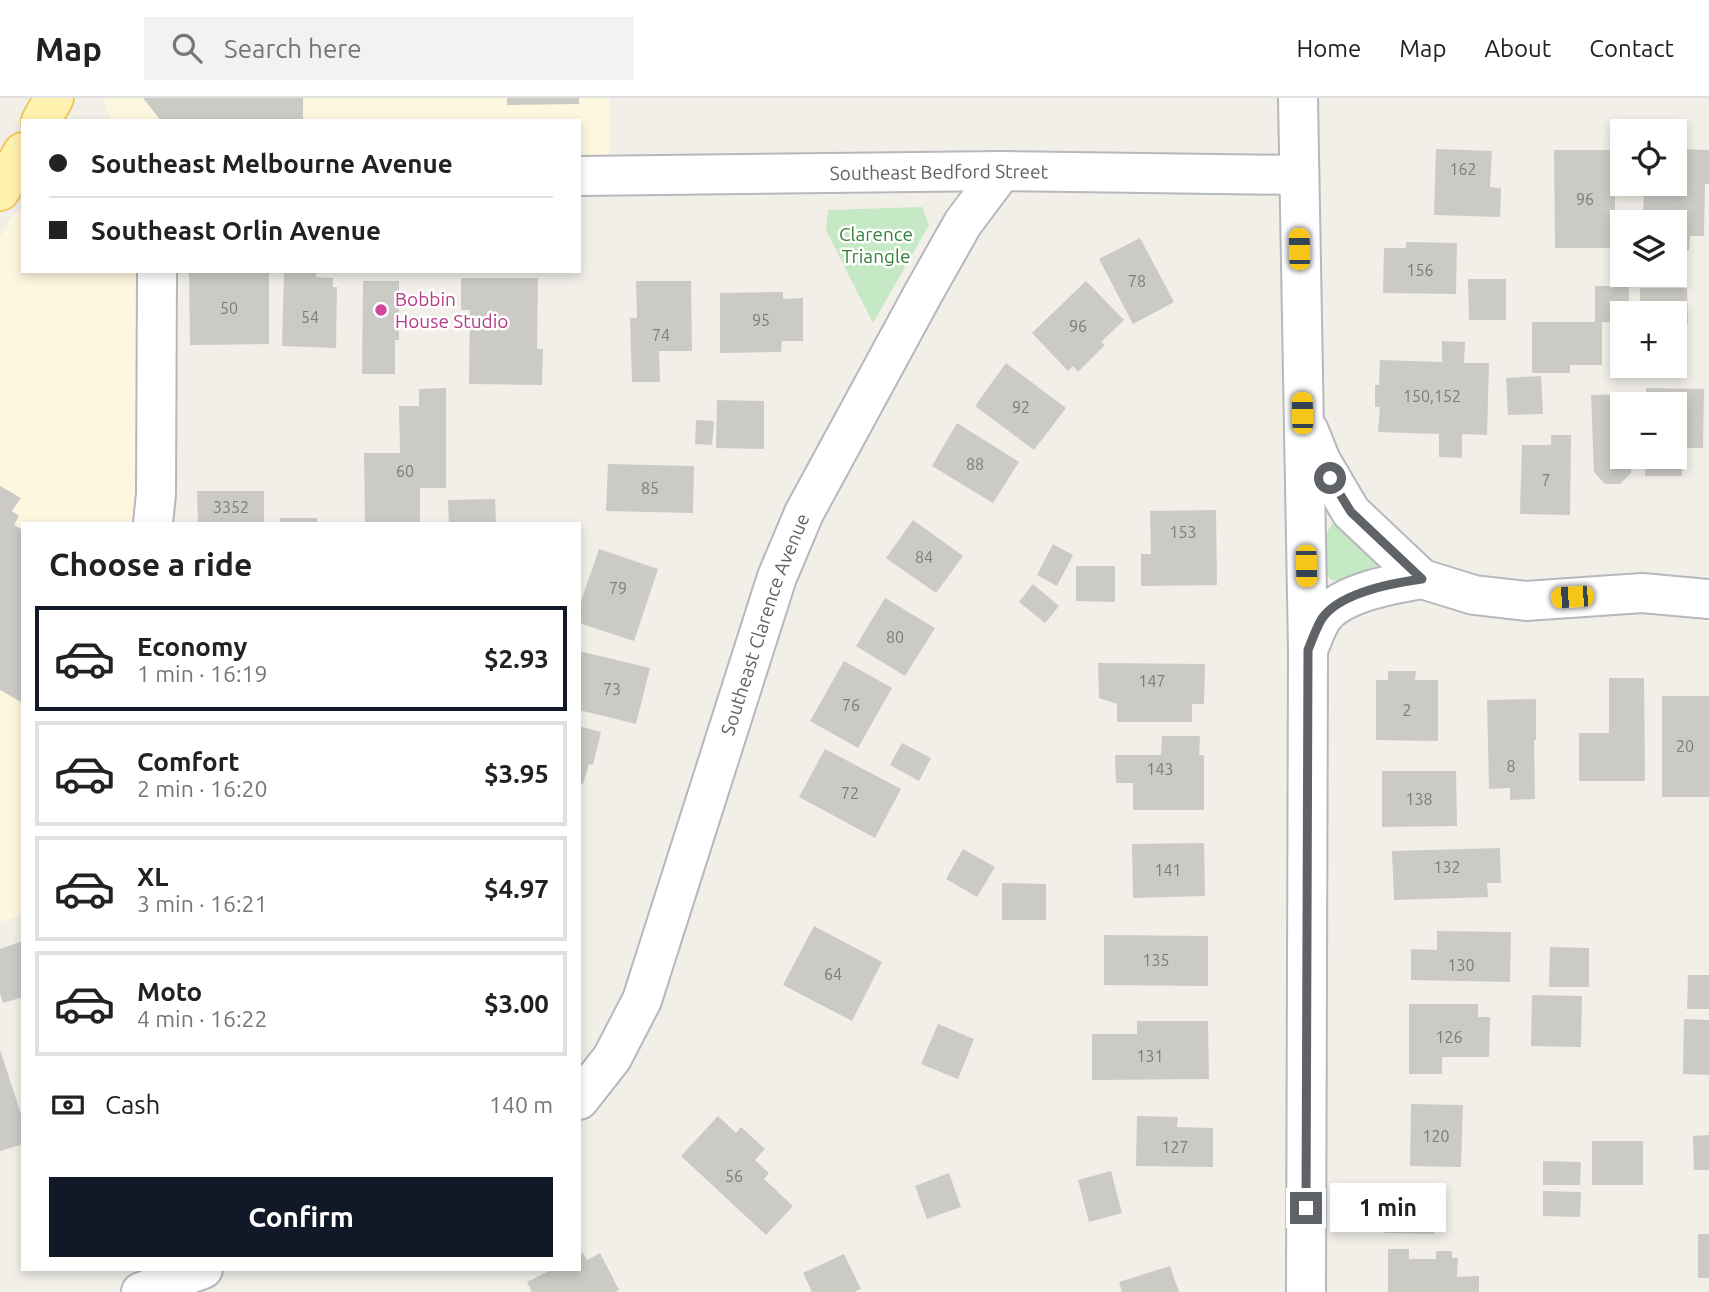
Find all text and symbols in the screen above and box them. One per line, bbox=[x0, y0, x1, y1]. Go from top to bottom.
search box bbox=[144, 17, 634, 80]
icon: search bbox=[168, 29, 206, 67]
text: Map bbox=[35, 30, 102, 67]
text: Search here bbox=[224, 34, 362, 63]
text: Home bbox=[1296, 35, 1361, 62]
text: Map bbox=[1399, 35, 1446, 62]
text: About bbox=[1484, 35, 1551, 62]
text: Contact bbox=[1589, 35, 1674, 62]
map controls bbox=[1610, 119, 1687, 469]
button: locate bbox=[1610, 119, 1687, 196]
text: Southeast Melbourne Avenue bbox=[91, 149, 453, 178]
street label: Southeast Bedford Street bbox=[830, 160, 1049, 184]
house number: 162 bbox=[1449, 160, 1477, 178]
house number: 96 bbox=[1576, 190, 1594, 208]
button: layers bbox=[1610, 210, 1687, 287]
text: Southeast Orlin Avenue bbox=[91, 216, 381, 245]
park label: Clarence Triangle bbox=[839, 223, 913, 267]
car bbox=[1289, 228, 1310, 270]
house number: 156 bbox=[1406, 261, 1434, 279]
house number: 78 bbox=[1128, 272, 1146, 290]
place label: Bobbin House Studio bbox=[395, 288, 508, 332]
house number: 50 bbox=[220, 299, 238, 317]
button: + bbox=[1610, 301, 1687, 378]
marker: Bobbin House Studio bbox=[373, 302, 389, 318]
house number: 54 bbox=[301, 308, 319, 326]
house number: 95 bbox=[752, 311, 770, 329]
house number: 96 bbox=[1069, 317, 1087, 335]
house number: 74 bbox=[652, 326, 670, 344]
house number: 150,152 bbox=[1403, 387, 1461, 405]
car bbox=[1292, 392, 1313, 434]
button: − bbox=[1610, 392, 1687, 469]
house number: 92 bbox=[1012, 398, 1030, 416]
house number: 88 bbox=[966, 455, 984, 473]
house number: 60 bbox=[396, 462, 414, 480]
route start bbox=[1314, 462, 1346, 494]
house number: 7 bbox=[1541, 471, 1551, 489]
house number: 85 bbox=[641, 479, 659, 497]
house number: 3352 bbox=[213, 498, 249, 516]
street label: Southeast Clarence Avenue bbox=[716, 510, 814, 738]
house number: 153 bbox=[1169, 523, 1197, 541]
car bbox=[1296, 545, 1317, 587]
text: Choose a ride bbox=[49, 546, 252, 582]
house number: 84 bbox=[915, 548, 933, 566]
house number: 79 bbox=[609, 579, 627, 597]
car bbox=[1551, 585, 1594, 609]
icon: car bbox=[53, 627, 116, 690]
house number: 80 bbox=[886, 628, 904, 646]
text: Economy bbox=[137, 632, 247, 661]
text: $2.93 bbox=[484, 644, 549, 673]
text: 1 min · 16:19 bbox=[137, 661, 268, 686]
house number: 147 bbox=[1138, 672, 1166, 690]
house number: 73 bbox=[603, 680, 621, 698]
house number: 76 bbox=[842, 696, 860, 714]
house number: 2 bbox=[1402, 701, 1412, 719]
house number: 20 bbox=[1676, 737, 1694, 755]
icon: car bbox=[53, 742, 116, 805]
text: Comfort bbox=[137, 747, 240, 776]
house number: 8 bbox=[1506, 757, 1516, 775]
text: $3.95 bbox=[484, 759, 549, 788]
house number: 143 bbox=[1146, 760, 1174, 778]
text: 2 min · 16:20 bbox=[137, 776, 268, 801]
house number: 72 bbox=[841, 784, 859, 802]
house number: 138 bbox=[1405, 790, 1433, 808]
icon: car bbox=[53, 857, 116, 920]
house number: 132 bbox=[1433, 858, 1461, 876]
house number: 141 bbox=[1154, 861, 1182, 879]
text: XL bbox=[137, 862, 168, 891]
text: $4.97 bbox=[484, 874, 549, 903]
text: 3 min · 16:21 bbox=[137, 891, 268, 916]
house number: 135 bbox=[1142, 951, 1170, 969]
house number: 130 bbox=[1447, 956, 1475, 974]
house number: 64 bbox=[824, 965, 842, 983]
icon: car bbox=[53, 972, 116, 1035]
text: Moto bbox=[137, 977, 202, 1006]
text: $3.00 bbox=[484, 989, 549, 1018]
text: 4 min · 16:22 bbox=[137, 1006, 268, 1031]
house number: 126 bbox=[1435, 1028, 1463, 1046]
house number: 131 bbox=[1136, 1047, 1164, 1065]
icon: cash bbox=[49, 1086, 87, 1124]
text: Cash bbox=[105, 1090, 160, 1119]
text: 140 m bbox=[489, 1092, 553, 1117]
house number: 120 bbox=[1422, 1127, 1450, 1145]
house number: 127 bbox=[1161, 1138, 1189, 1156]
house number: 56 bbox=[725, 1167, 743, 1185]
button: Confirm bbox=[49, 1177, 553, 1257]
callout: 1 min bbox=[1330, 1184, 1446, 1232]
route end bbox=[1290, 1192, 1322, 1224]
text: 1 min bbox=[1359, 1195, 1417, 1220]

